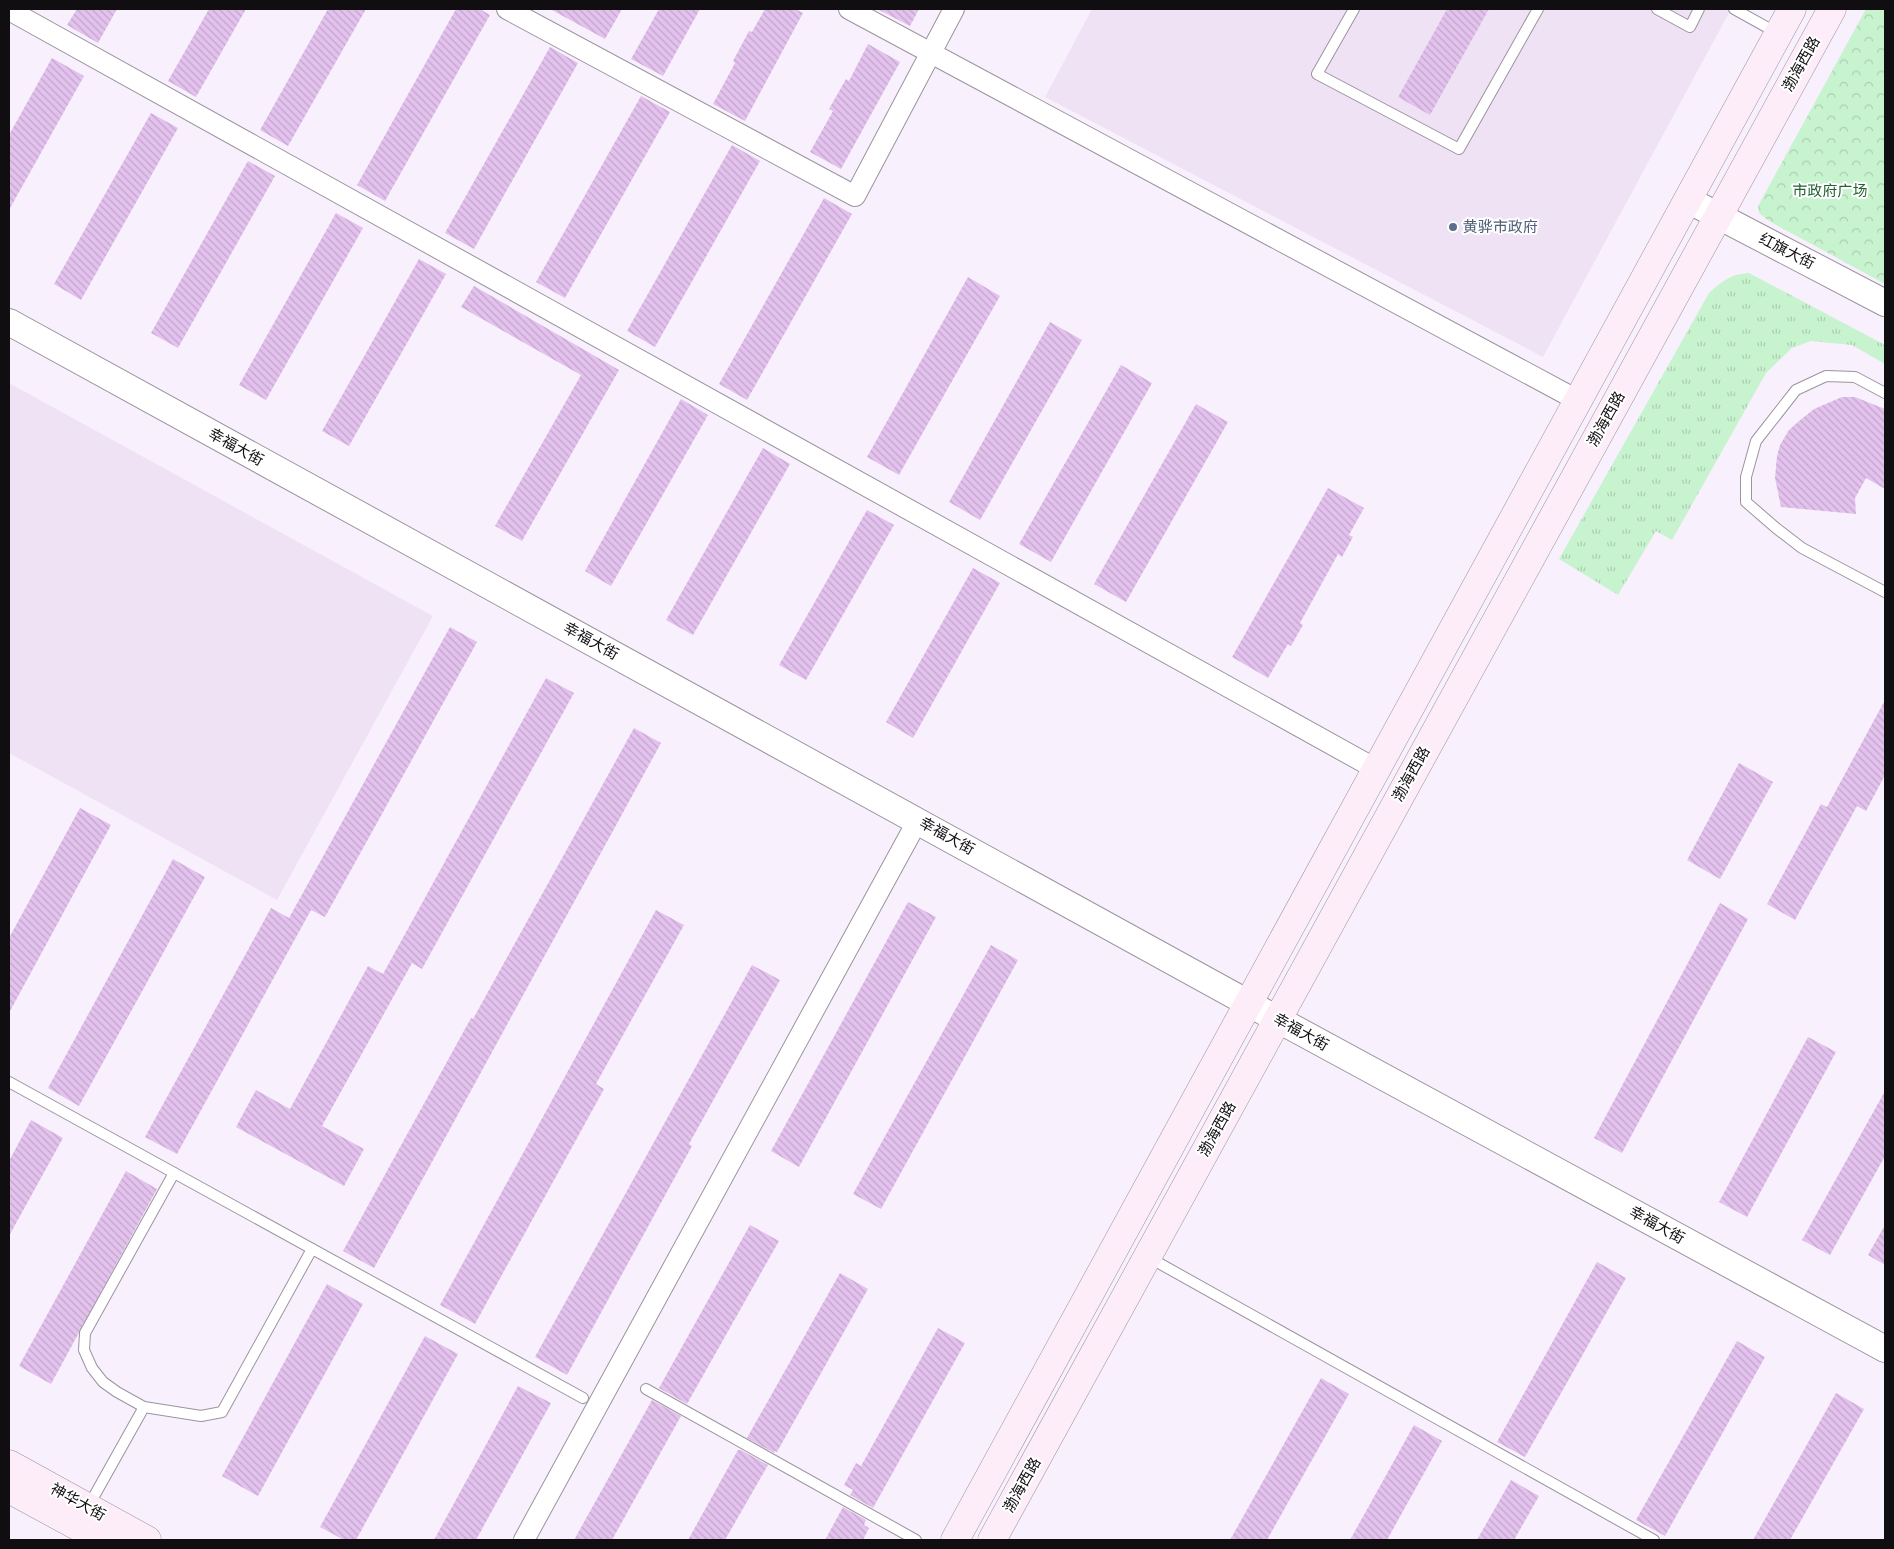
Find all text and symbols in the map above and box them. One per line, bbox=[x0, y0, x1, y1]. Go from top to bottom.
street label: 渤海西路 bbox=[1776, 32, 1825, 96]
park label: 市政府广场 bbox=[1792, 179, 1868, 202]
place label: 黄骅市政府 bbox=[1463, 215, 1538, 238]
marker: 黄骅市政府 bbox=[1447, 221, 1459, 233]
street label: 红旗大街 bbox=[1755, 227, 1819, 274]
street label: 渤海西路 bbox=[1581, 387, 1630, 451]
street label: 幸福大街 bbox=[204, 422, 268, 471]
street label: 幸福大街 bbox=[559, 616, 623, 665]
street label: 渤海西路 bbox=[1386, 742, 1435, 806]
street label: 幸福大街 bbox=[915, 811, 979, 860]
street label: 幸福大街 bbox=[1269, 1007, 1333, 1056]
street label: 渤海西路 bbox=[1192, 1097, 1241, 1161]
street label: 幸福大街 bbox=[1625, 1200, 1689, 1249]
street label: 渤海西路 bbox=[997, 1453, 1046, 1517]
street label: 神华大街 bbox=[46, 1477, 110, 1526]

